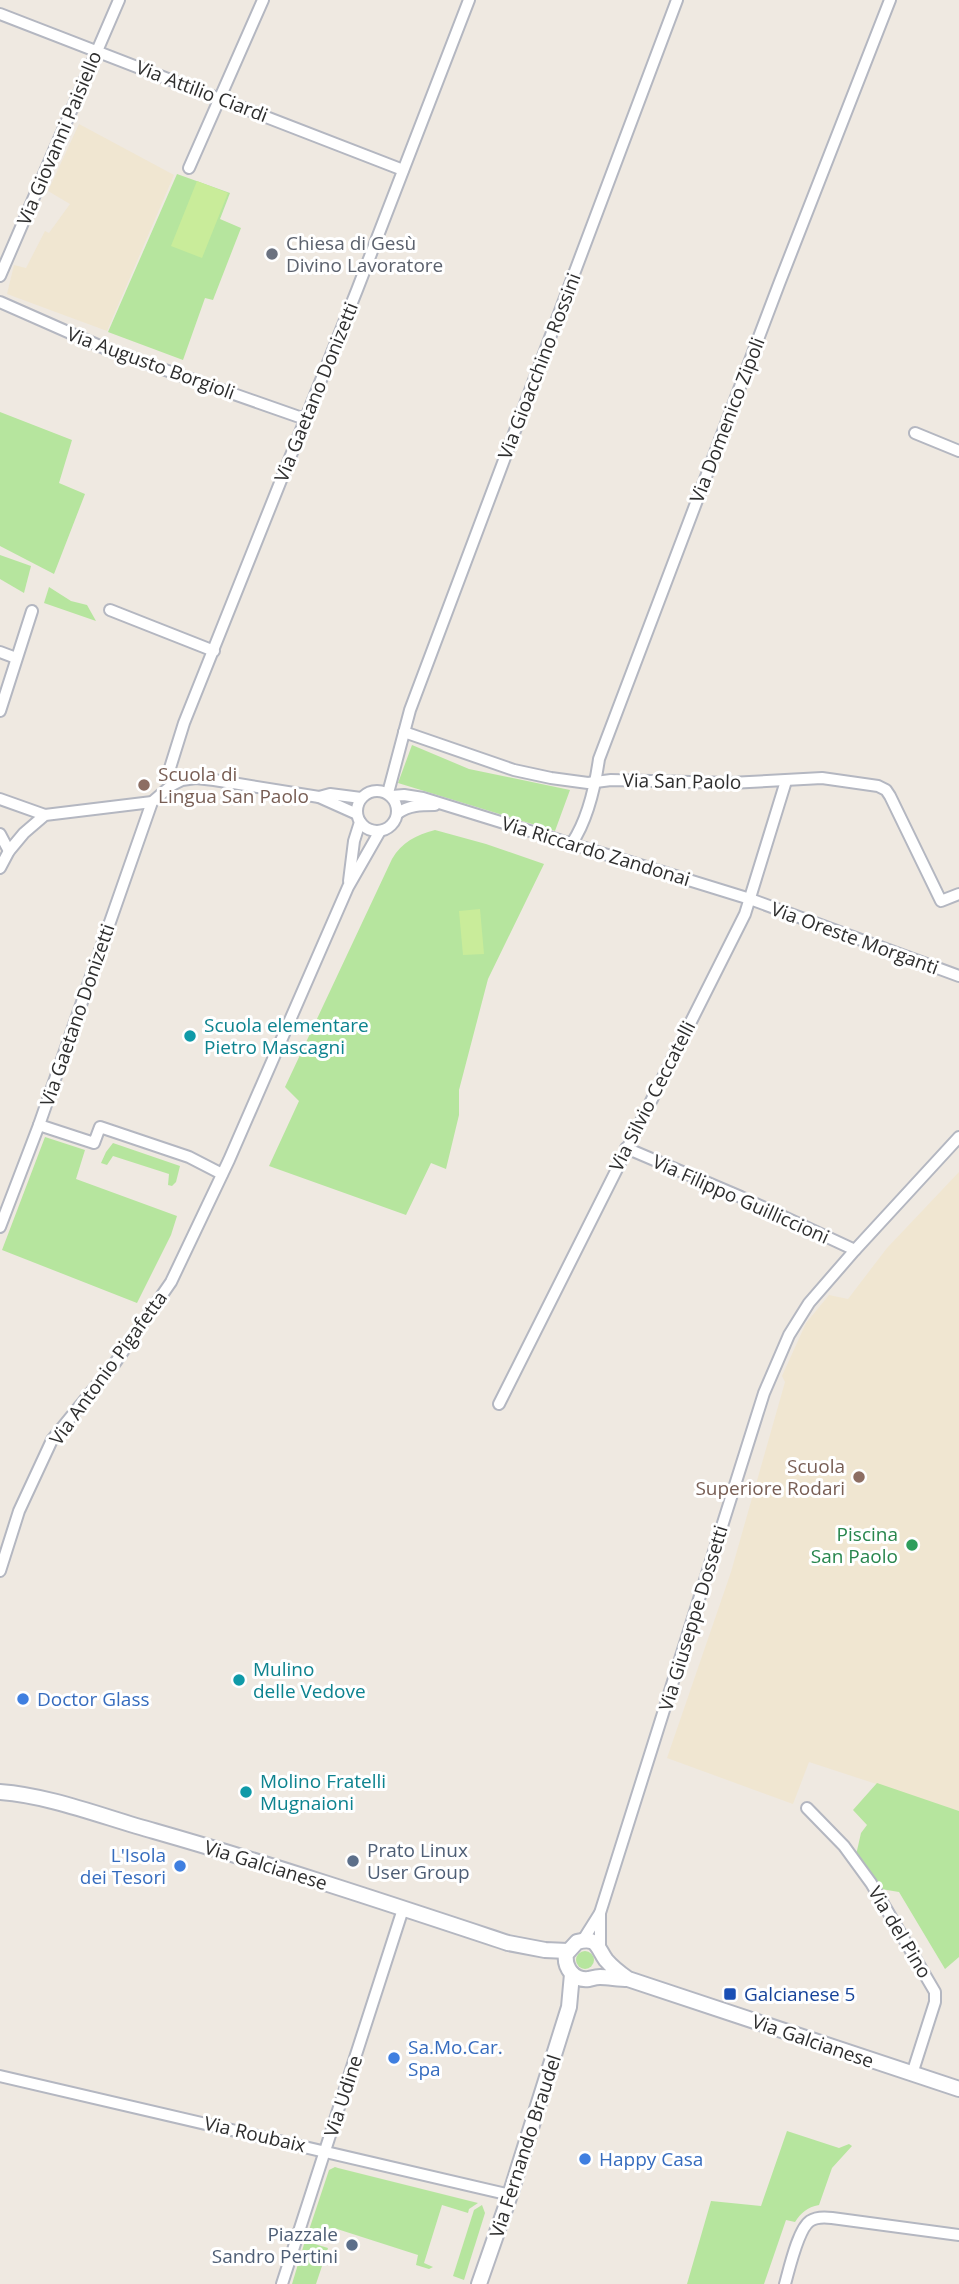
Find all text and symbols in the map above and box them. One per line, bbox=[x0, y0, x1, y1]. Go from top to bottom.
street label: Via Giovanni Paisiello bbox=[10, 47, 108, 229]
street label: Via Attilio Ciardi bbox=[132, 54, 272, 128]
place label: Chiesa di Gesù Divino Lavoratore bbox=[286, 230, 443, 278]
marker: Chiesa di Gesù Divino Lavoratore bbox=[264, 246, 280, 262]
street label: Via Gioacchino Rossini bbox=[491, 269, 587, 463]
street label: Via Gaetano Donizetti bbox=[268, 298, 364, 486]
street label: Via Augusto Borgioli bbox=[63, 321, 239, 405]
street label: Via Domenico Zipoli bbox=[683, 333, 771, 507]
place label: Scuola di Lingua San Paolo bbox=[158, 761, 309, 809]
street label: Via San Paolo bbox=[622, 767, 742, 795]
marker: Scuola di Lingua San Paolo bbox=[136, 777, 152, 793]
street label: Via Riccardo Zandonai bbox=[499, 810, 693, 892]
street label: Via Oreste Morganti bbox=[768, 896, 942, 980]
street label: Via Gaetano Donizetti bbox=[34, 920, 120, 1110]
place label: Scuola elementare Pietro Mascagni bbox=[204, 1012, 369, 1060]
street label: Via Silvio Ceccatelli bbox=[603, 1016, 701, 1176]
marker: Scuola elementare Pietro Mascagni bbox=[182, 1028, 198, 1044]
street label: Via Filippo Guilliccioni bbox=[648, 1148, 834, 1250]
street label: Via Antonio Pigafetta bbox=[43, 1286, 173, 1450]
place label: Scuola Superiore Rodari bbox=[695, 1453, 845, 1501]
marker: Scuola Superiore Rodari bbox=[851, 1469, 867, 1485]
place label: Piscina San Paolo bbox=[811, 1521, 898, 1569]
street label: Via Giuseppe Dossetti bbox=[652, 1522, 734, 1714]
marker: Piscina San Paolo bbox=[904, 1537, 920, 1553]
place label: Mulino delle Vedove bbox=[253, 1656, 366, 1704]
marker: Mulino delle Vedove bbox=[231, 1672, 247, 1688]
place label: Doctor Glass bbox=[37, 1686, 150, 1712]
marker: Doctor Glass bbox=[15, 1691, 31, 1707]
place label: Molino Fratelli Mugnaioni bbox=[260, 1768, 386, 1816]
marker: Molino Fratelli Mugnaioni bbox=[238, 1784, 254, 1800]
street label: Via Galcianese bbox=[201, 1834, 331, 1896]
place label: Prato Linux User Group bbox=[367, 1837, 470, 1885]
place label: L'Isola dei Tesori bbox=[80, 1842, 166, 1890]
marker: Prato Linux User Group bbox=[345, 1853, 361, 1869]
marker: L'Isola dei Tesori bbox=[172, 1858, 188, 1874]
street label: Via del Pino bbox=[862, 1881, 938, 1983]
place label: Galcianese 5 bbox=[744, 1981, 855, 2007]
marker: Galcianese 5 bbox=[722, 1986, 738, 2002]
street label: Via Galcianese bbox=[749, 2008, 877, 2074]
place label: Sa.Mo.Car. Spa bbox=[408, 2034, 503, 2082]
marker: Sa.Mo.Car. Spa bbox=[386, 2050, 402, 2066]
street label: Via Fernando Braudel bbox=[483, 2051, 567, 2241]
street label: Via Udine bbox=[318, 2052, 368, 2140]
street label: Via Roubaix bbox=[202, 2110, 308, 2158]
place label: Happy Casa bbox=[599, 2146, 703, 2172]
marker: Happy Casa bbox=[577, 2151, 593, 2167]
place label: Piazzale Sandro Pertini bbox=[212, 2221, 338, 2269]
marker: Piazzale Sandro Pertini bbox=[344, 2237, 360, 2253]

